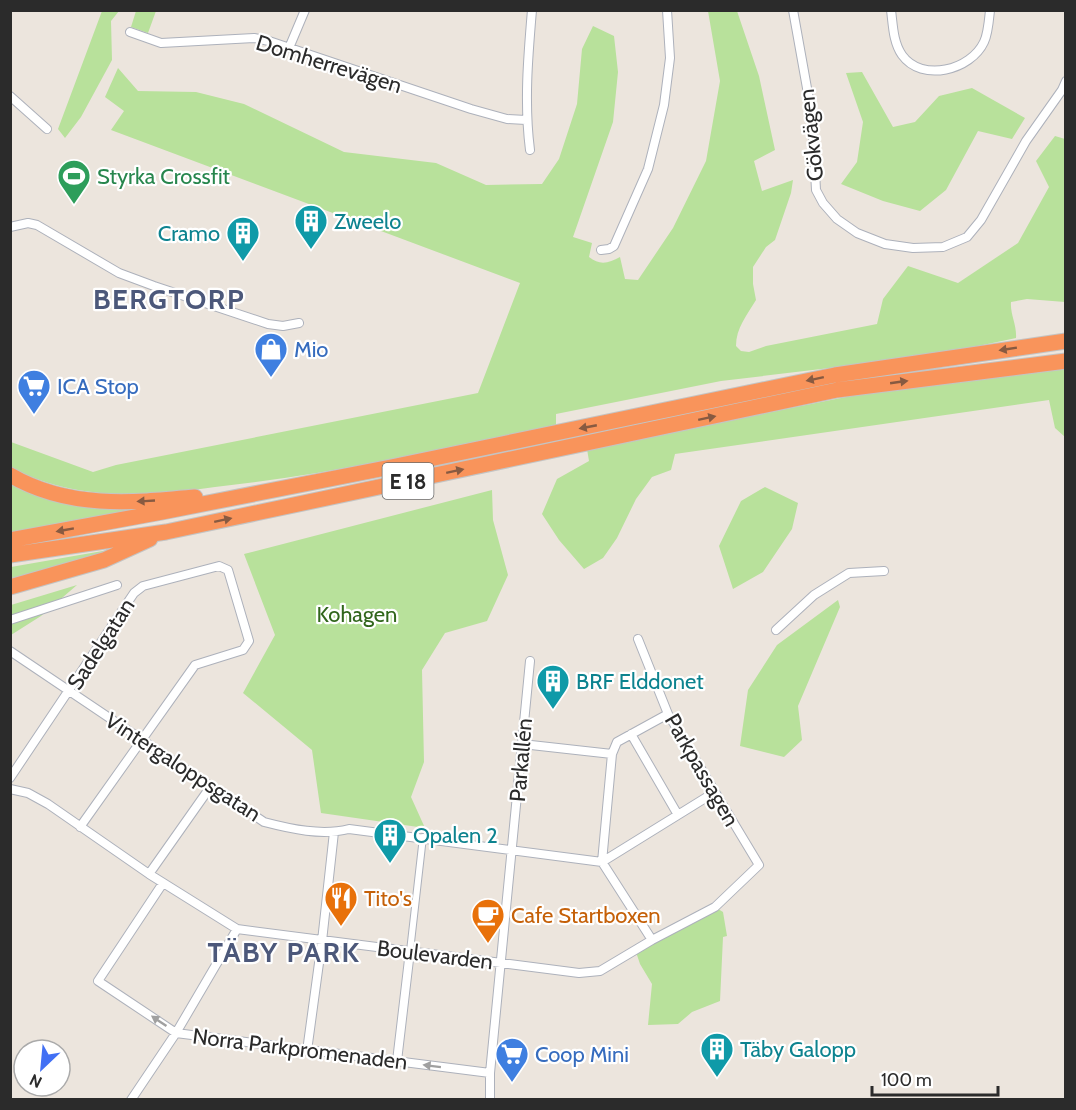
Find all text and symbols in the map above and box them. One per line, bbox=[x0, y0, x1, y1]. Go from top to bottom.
street label: Domherrevägen bbox=[253, 29, 405, 99]
street label: Gökvägen bbox=[793, 88, 829, 182]
sports icon: Styrka Crossfit bbox=[56, 158, 92, 205]
place label: Styrka Crossfit bbox=[97, 163, 231, 190]
building icon: Zweelo bbox=[293, 203, 329, 250]
place label: Zweelo bbox=[334, 208, 401, 235]
building icon: Cramo bbox=[225, 215, 261, 262]
place label: Cramo bbox=[158, 220, 220, 247]
district label: BERGTORP bbox=[93, 282, 245, 316]
shop icon: Mio bbox=[253, 331, 289, 378]
place label: Mio bbox=[294, 336, 328, 363]
one-way arrow bbox=[998, 344, 1017, 353]
supermarket icon: ICA Stop bbox=[16, 368, 52, 415]
place label: ICA Stop bbox=[57, 373, 139, 400]
one-way arrow bbox=[805, 375, 824, 384]
one-way arrow bbox=[889, 378, 908, 387]
one-way arrow bbox=[698, 413, 716, 423]
one-way arrow bbox=[579, 423, 598, 432]
road number: E 18 bbox=[382, 463, 434, 499]
one-way arrow bbox=[446, 466, 465, 475]
one-way arrow bbox=[136, 497, 155, 506]
one-way arrow bbox=[214, 514, 232, 524]
one-way arrow bbox=[56, 526, 75, 535]
street label: Sadelgatan bbox=[61, 593, 141, 695]
park label: Kohagen bbox=[317, 601, 397, 628]
building icon: BRF Elddonet bbox=[535, 663, 571, 710]
place label: BRF Elddonet bbox=[576, 668, 704, 695]
street label: Vintergaloppsgatan bbox=[100, 707, 266, 827]
street label: Parkpassagen bbox=[659, 709, 745, 831]
street label: Parkallén bbox=[504, 717, 538, 803]
building icon: Opalen 2 bbox=[372, 817, 408, 864]
place label: Opalen 2 bbox=[413, 822, 498, 849]
restaurant icon: Tito's bbox=[323, 880, 359, 927]
place label: Tito's bbox=[364, 885, 412, 912]
cafe icon: Cafe Startboxen bbox=[470, 897, 506, 944]
place label: Cafe Startboxen bbox=[511, 902, 661, 929]
street label: Boulevarden bbox=[375, 934, 495, 976]
district label: TÄBY PARK bbox=[207, 935, 361, 969]
one-way arrow bbox=[151, 1016, 167, 1027]
street label: Norra Parkpromenaden bbox=[191, 1022, 409, 1076]
building icon: Täby Galopp bbox=[699, 1031, 735, 1078]
supermarket icon: Coop Mini bbox=[494, 1036, 530, 1083]
place label: Täby Galopp bbox=[740, 1036, 856, 1063]
north arrow bbox=[12, 1038, 72, 1098]
place label: Coop Mini bbox=[535, 1041, 629, 1068]
scale bar bbox=[872, 1059, 998, 1097]
one-way arrow bbox=[423, 1061, 442, 1071]
text: 100 m bbox=[881, 1069, 932, 1091]
text: N bbox=[26, 1070, 45, 1092]

